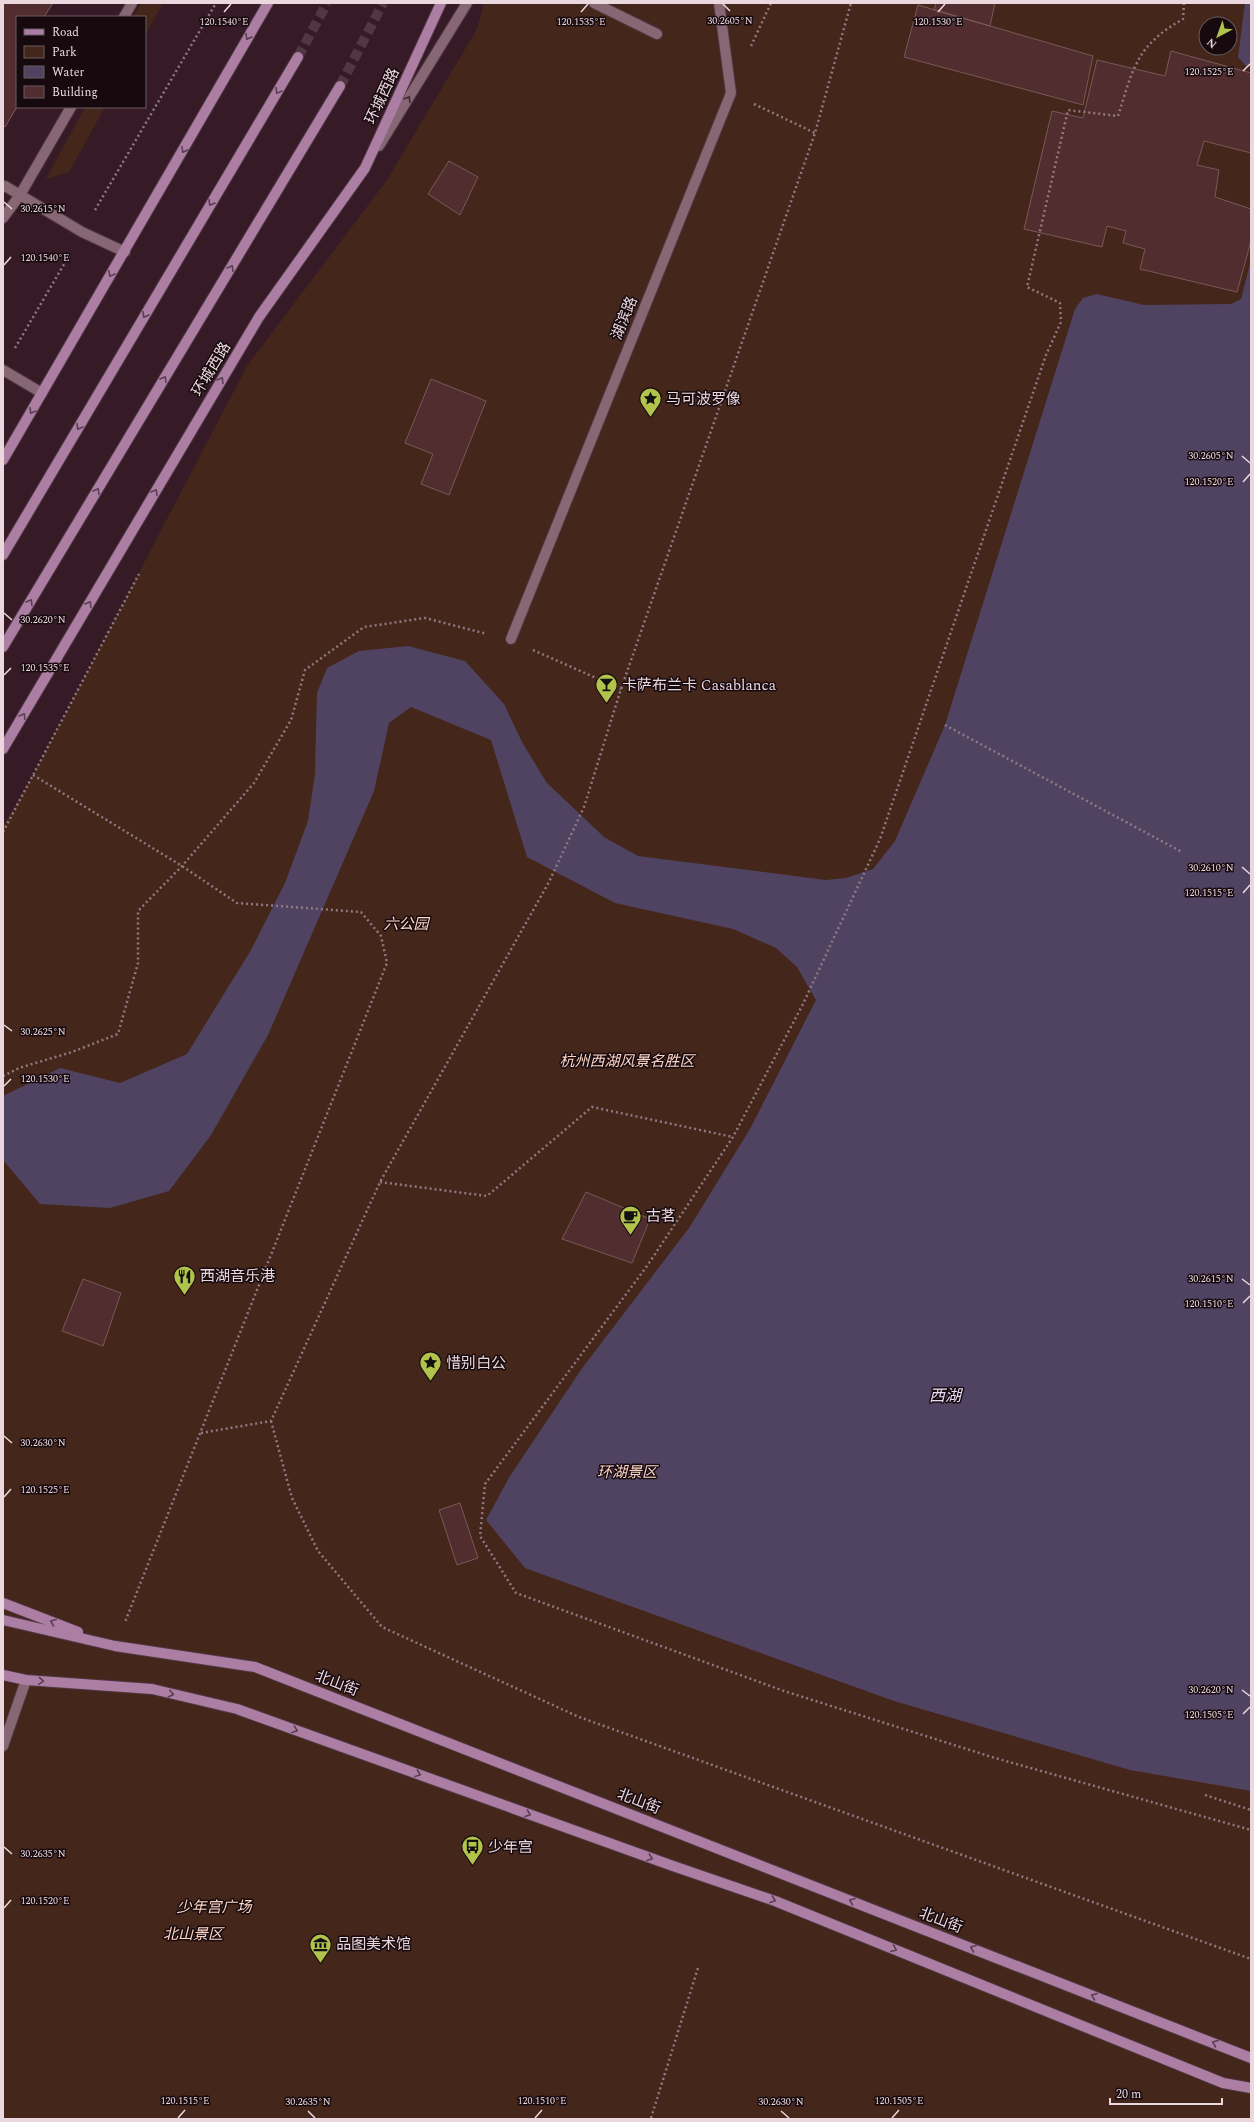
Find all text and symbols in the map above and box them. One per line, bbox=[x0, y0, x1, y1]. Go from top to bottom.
text: 30.2605°N bbox=[707, 13, 753, 29]
text: 120.1540°E bbox=[199, 14, 249, 30]
text: 120.1535°E bbox=[556, 14, 606, 30]
text: 120.1530°E bbox=[913, 14, 963, 30]
legend bbox=[16, 16, 146, 108]
north arrow bbox=[1198, 16, 1238, 56]
text: Road bbox=[52, 23, 79, 42]
one-way arrow bbox=[246, 33, 253, 40]
text: N bbox=[1203, 34, 1221, 53]
text: Park bbox=[52, 43, 77, 62]
text: Water bbox=[52, 63, 84, 82]
street label: 环城西路 bbox=[359, 64, 406, 128]
text: 120.1525°E bbox=[1184, 64, 1234, 80]
text: Building bbox=[52, 83, 98, 102]
one-way arrow bbox=[275, 87, 282, 94]
one-way arrow bbox=[403, 96, 411, 103]
one-way arrow bbox=[181, 146, 188, 153]
one-way arrow bbox=[209, 199, 216, 206]
text: 30.2615°N bbox=[20, 201, 66, 217]
text: 120.1540°E bbox=[20, 250, 70, 266]
one-way arrow bbox=[226, 265, 234, 272]
one-way arrow bbox=[109, 270, 116, 277]
street label: 湖滨路 bbox=[605, 293, 644, 343]
one-way arrow bbox=[143, 311, 150, 318]
street label: 环城西路 bbox=[186, 338, 237, 401]
one-way arrow bbox=[160, 376, 167, 383]
one-way arrow bbox=[217, 377, 224, 384]
place icon: 马可波罗像 bbox=[637, 386, 663, 419]
place label: 马可波罗像 bbox=[666, 388, 741, 411]
one-way arrow bbox=[29, 407, 36, 414]
one-way arrow bbox=[76, 423, 83, 430]
text: 30.2605°N bbox=[1188, 448, 1234, 464]
text: 120.1520°E bbox=[1184, 474, 1234, 490]
one-way arrow bbox=[93, 488, 100, 495]
one-way arrow bbox=[151, 489, 158, 496]
one-way arrow bbox=[26, 599, 33, 606]
one-way arrow bbox=[84, 601, 92, 608]
text: 30.2620°N bbox=[20, 612, 66, 628]
text: 120.1535°E bbox=[20, 660, 70, 676]
bar icon: 卡萨布兰卡 Casablanca bbox=[593, 672, 619, 705]
place label: 卡萨布兰卡 Casablanca bbox=[622, 674, 777, 697]
one-way arrow bbox=[18, 713, 25, 720]
text: 30.2610°N bbox=[1188, 860, 1234, 876]
text: 120.1515°E bbox=[1184, 885, 1234, 901]
park label: 六公园 bbox=[383, 913, 430, 936]
text: 30.2625°N bbox=[20, 1024, 66, 1040]
park label: 杭州西湖风景名胜区 bbox=[559, 1050, 696, 1073]
text: 120.1530°E bbox=[20, 1071, 70, 1087]
cafe icon: 古茗 bbox=[618, 1203, 644, 1236]
place label: 古茗 bbox=[646, 1205, 676, 1228]
restaurant icon: 西湖音乐港 bbox=[172, 1263, 198, 1296]
place label: 西湖音乐港 bbox=[200, 1265, 275, 1288]
text: 30.2615°N bbox=[1188, 1271, 1234, 1287]
text: 120.1510°E bbox=[1184, 1296, 1234, 1312]
place icon: 惜别白公 bbox=[417, 1350, 443, 1383]
place label: 惜别白公 bbox=[446, 1352, 506, 1375]
water label: 西湖 bbox=[929, 1384, 964, 1408]
text: 30.2630°N bbox=[20, 1435, 66, 1451]
park label: 环湖景区 bbox=[597, 1461, 659, 1484]
text: 120.1525°E bbox=[20, 1482, 70, 1498]
one-way arrow bbox=[49, 1619, 56, 1627]
street label: 北山街 bbox=[312, 1665, 362, 1702]
one-way arrow bbox=[38, 1676, 44, 1685]
text: 30.2620°N bbox=[1188, 1682, 1234, 1698]
one-way arrow bbox=[167, 1689, 174, 1697]
text: 120.1505°E bbox=[1184, 1707, 1234, 1723]
one-way arrow bbox=[292, 1725, 299, 1734]
one-way arrow bbox=[414, 1769, 421, 1778]
street label: 北山街 bbox=[614, 1783, 664, 1820]
one-way arrow bbox=[525, 1809, 532, 1817]
bus stop icon: 少年宫 bbox=[459, 1834, 485, 1867]
place label: 少年宫 bbox=[488, 1836, 533, 1859]
text: 30.2635°N bbox=[20, 1846, 66, 1862]
one-way arrow bbox=[647, 1853, 654, 1862]
text: 120.1520°E bbox=[20, 1893, 70, 1909]
park label: 少年宫广场 bbox=[176, 1896, 253, 1919]
one-way arrow bbox=[770, 1896, 777, 1904]
one-way arrow bbox=[848, 1897, 855, 1905]
street label: 北山街 bbox=[916, 1902, 966, 1939]
park label: 北山景区 bbox=[163, 1923, 225, 1946]
museum icon: 品图美术馆 bbox=[307, 1931, 333, 1964]
place label: 品图美术馆 bbox=[336, 1933, 411, 1956]
one-way arrow bbox=[889, 1944, 897, 1952]
one-way arrow bbox=[969, 1945, 976, 1953]
one-way arrow bbox=[1090, 1992, 1097, 2000]
one-way arrow bbox=[1211, 2040, 1218, 2048]
scale bar bbox=[1110, 2080, 1222, 2106]
text: 20 m bbox=[1116, 2085, 1141, 2104]
text: 120.1515°E bbox=[160, 2093, 210, 2109]
text: 120.1510°E bbox=[517, 2093, 567, 2109]
text: 120.1505°E bbox=[874, 2093, 924, 2109]
text: 30.2635°N bbox=[285, 2094, 331, 2110]
text: 30.2630°N bbox=[758, 2094, 804, 2110]

